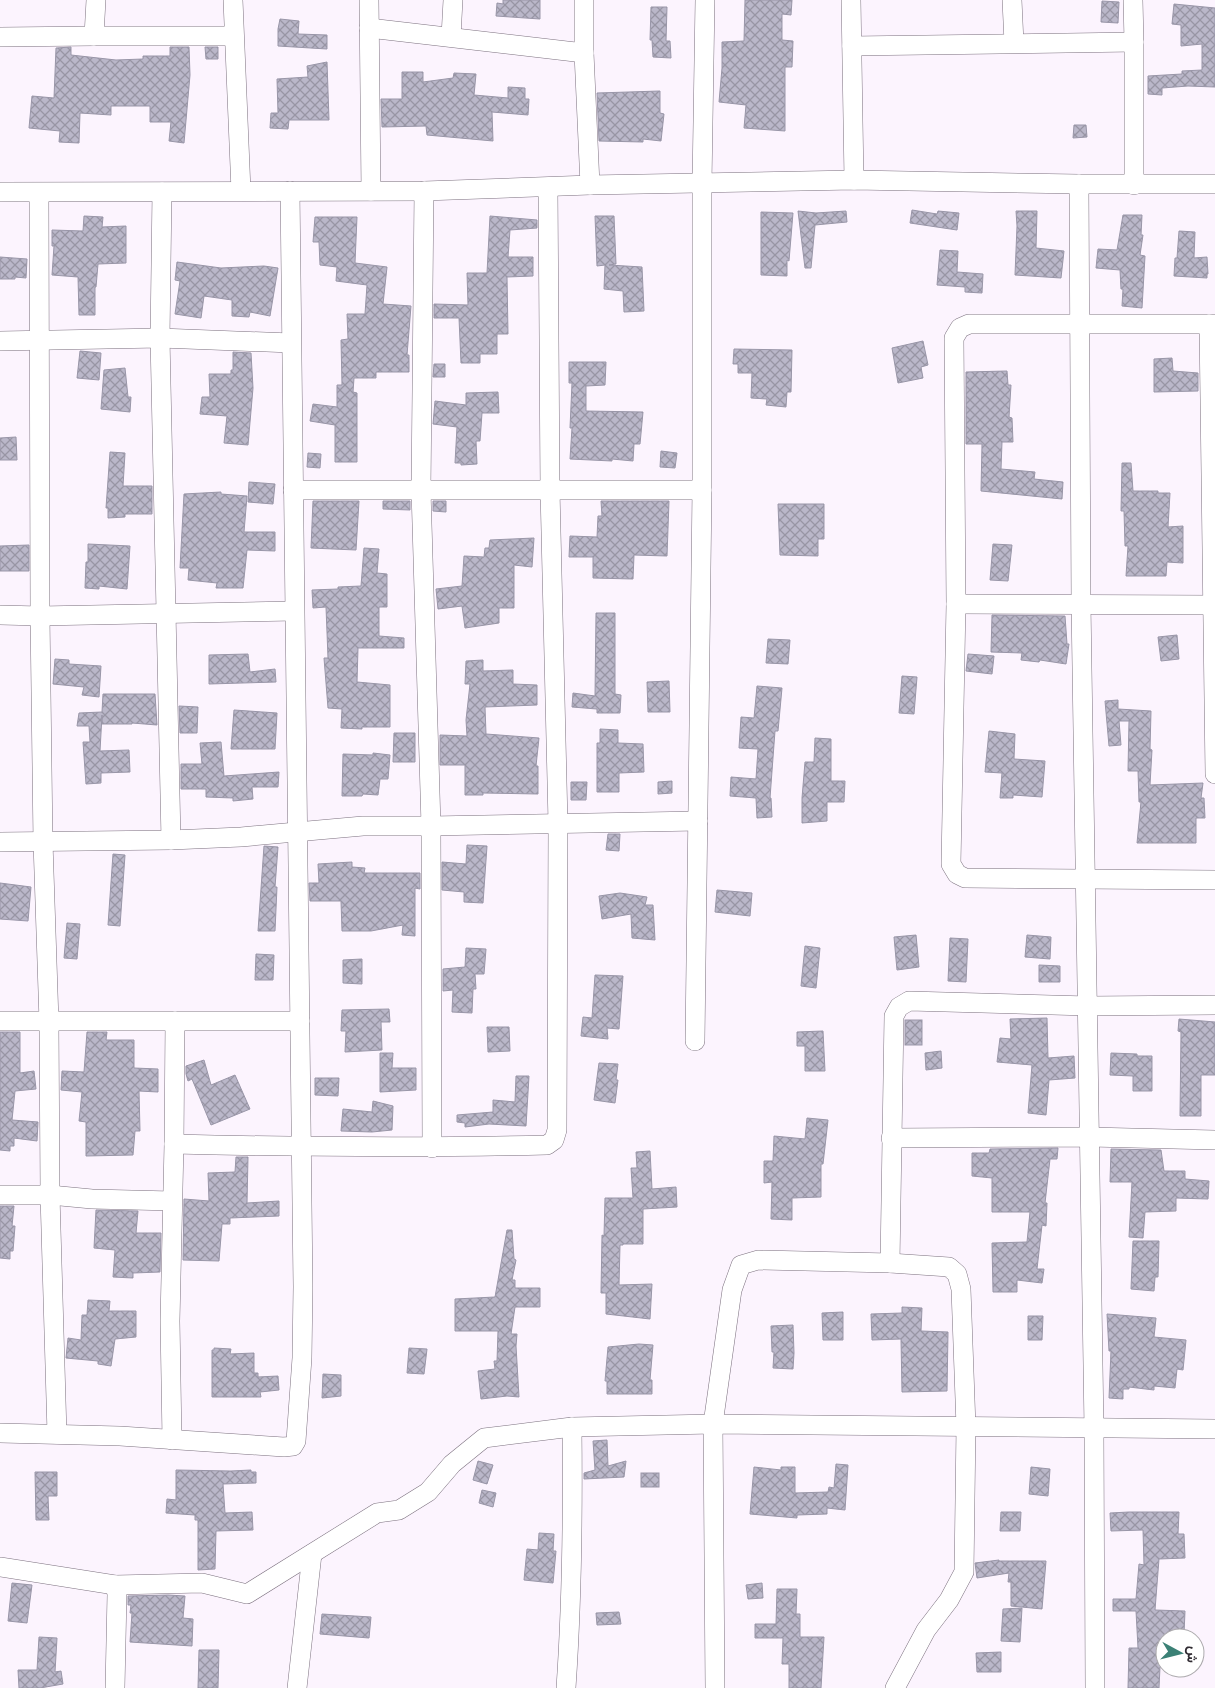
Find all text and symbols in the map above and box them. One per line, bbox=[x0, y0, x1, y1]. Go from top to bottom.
north arrow bbox=[1155, 1628, 1205, 1678]
text: ش bbox=[1183, 1645, 1202, 1664]

